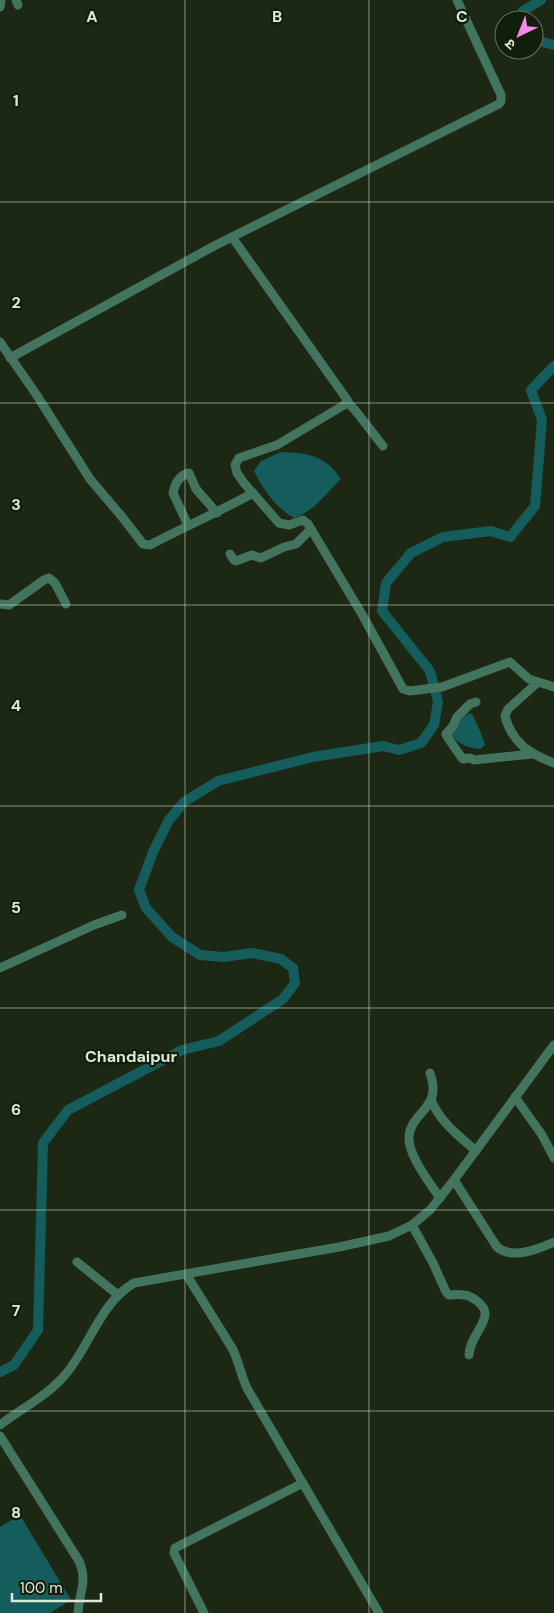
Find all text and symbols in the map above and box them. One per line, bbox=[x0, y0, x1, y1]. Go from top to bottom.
text: A bbox=[86, 6, 98, 27]
text: B bbox=[272, 6, 282, 27]
text: C bbox=[456, 6, 468, 27]
north arrow bbox=[494, 10, 544, 60]
text: उ bbox=[500, 35, 519, 54]
text: 1 bbox=[13, 90, 19, 111]
text: 2 bbox=[11, 292, 21, 313]
text: 3 bbox=[11, 494, 21, 515]
text: 4 bbox=[11, 695, 21, 716]
text: 5 bbox=[11, 897, 21, 918]
district label: Chandaipur bbox=[85, 1046, 177, 1067]
text: 6 bbox=[11, 1099, 21, 1120]
text: 7 bbox=[12, 1300, 21, 1321]
text: 8 bbox=[11, 1502, 21, 1523]
scale bar bbox=[12, 1570, 101, 1602]
text: 100 m bbox=[20, 1578, 63, 1598]

